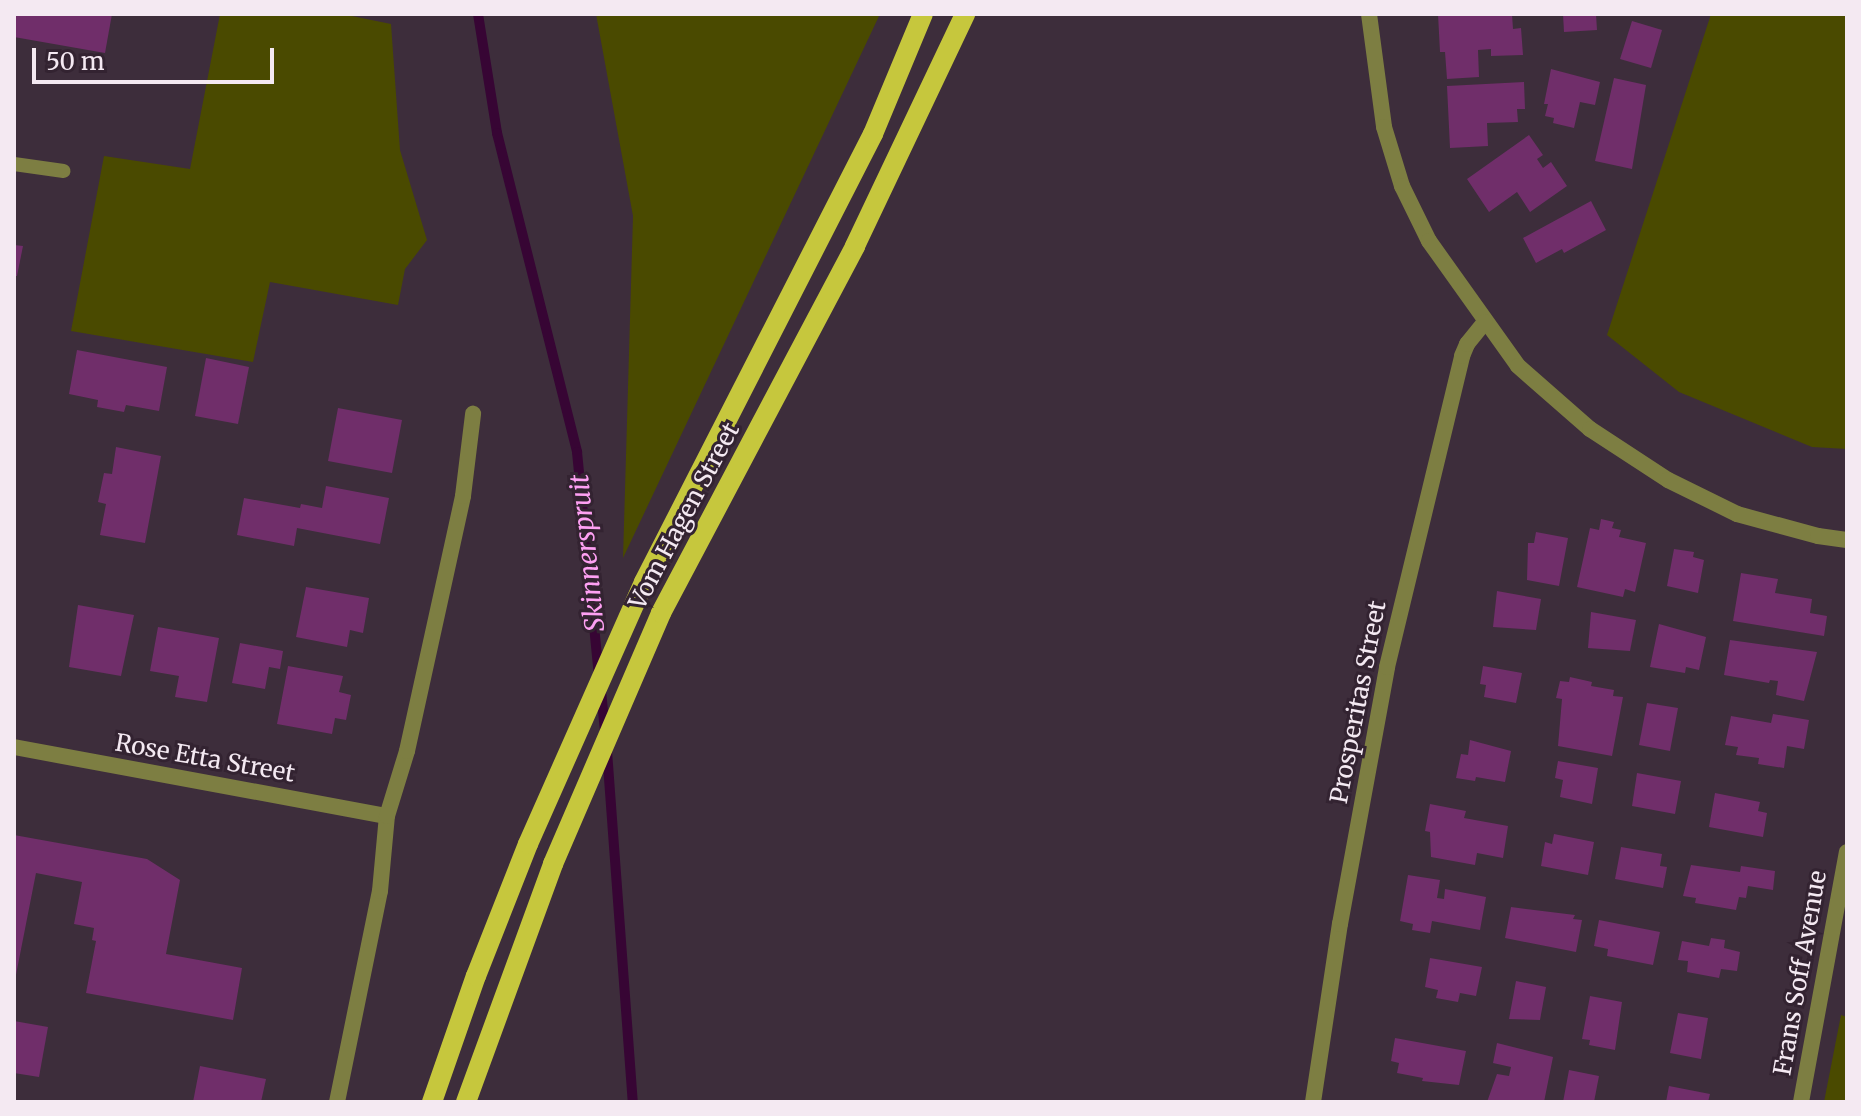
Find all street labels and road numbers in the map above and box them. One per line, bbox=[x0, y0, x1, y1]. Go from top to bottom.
street label: Vom Hagen Street bbox=[623, 418, 745, 614]
street label: Prosperitas Street bbox=[1324, 598, 1392, 806]
street label: Rose Etta Street bbox=[113, 728, 297, 788]
street label: Frans Soff Avenue bbox=[1768, 868, 1832, 1078]

